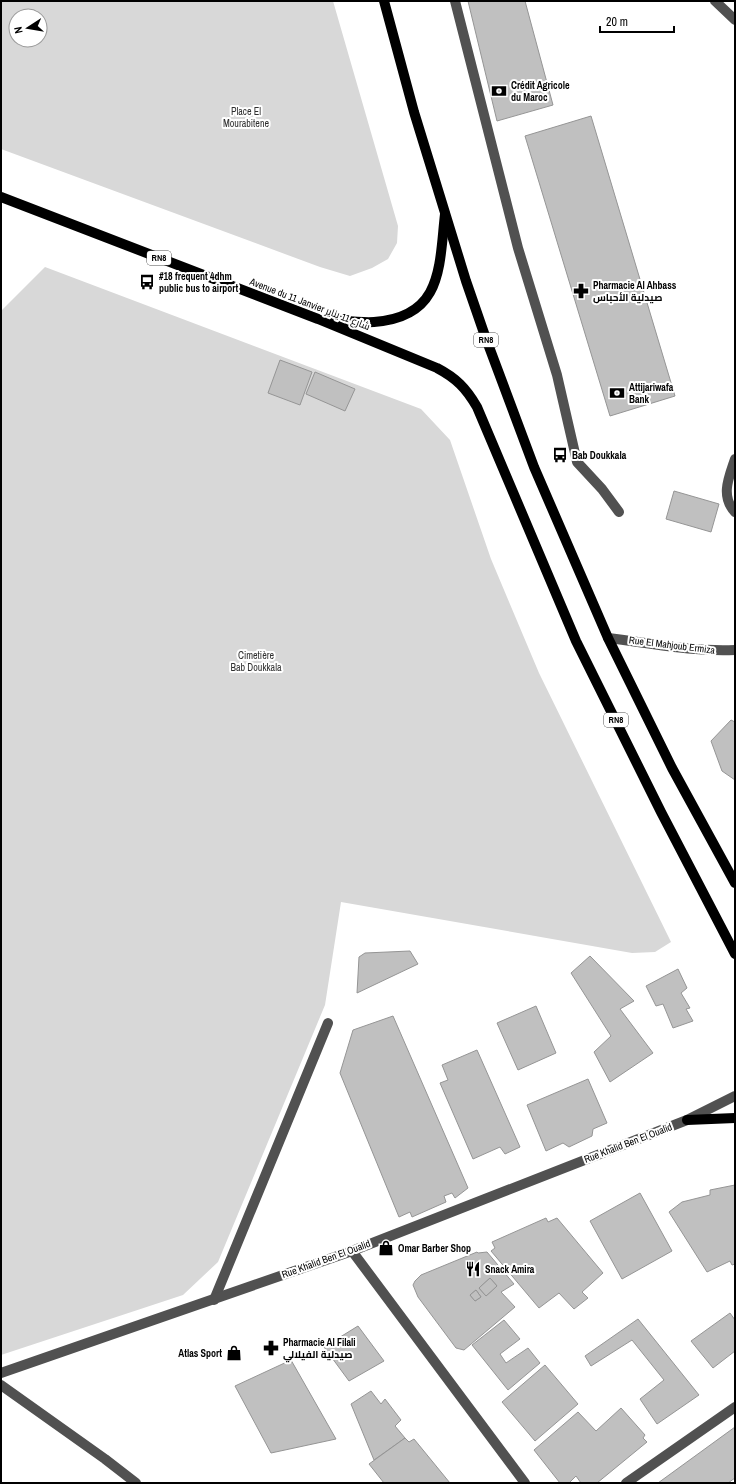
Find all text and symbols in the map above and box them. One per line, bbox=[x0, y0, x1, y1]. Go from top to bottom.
north arrow bbox=[8, 8, 48, 48]
scale bar bbox=[600, 8, 674, 34]
text: 20 m bbox=[606, 14, 628, 30]
text: N bbox=[11, 25, 26, 35]
place label: Crédit Agricole du Maroc bbox=[511, 79, 570, 104]
bank icon: Crédit Agricole du Maroc bbox=[490, 82, 508, 100]
park label: Place El Mourabitene bbox=[223, 105, 269, 130]
road number: RN8 bbox=[147, 251, 171, 265]
place label: #18 frequent 4dhm public bus to airport bbox=[159, 270, 239, 295]
bus stop icon: #18 frequent 4dhm public bus to airport bbox=[138, 273, 156, 291]
street label: Avenue du 11 Janvier شارع 11 يناير bbox=[247, 275, 372, 333]
place label: Pharmacie Al Ahbass صيدلية الأحباس bbox=[593, 279, 677, 304]
pharmacy icon: Pharmacie Al Ahbass صيدلية الأحباس bbox=[572, 282, 590, 300]
road number: RN8 bbox=[474, 333, 498, 347]
place label: Attijariwafa Bank bbox=[629, 381, 674, 406]
bank icon: Attijariwafa Bank bbox=[608, 384, 626, 402]
bus stop icon: Bab Doukkala bbox=[551, 446, 569, 464]
place label: Bab Doukkala bbox=[572, 449, 627, 462]
street label: Rue El Mahjoub Ermiza bbox=[628, 633, 716, 657]
park label: Cimetière Bab Doukkala bbox=[230, 649, 282, 674]
road number: RN8 bbox=[604, 713, 628, 727]
street label: Rue Khalid Ben El Oualid bbox=[582, 1120, 674, 1166]
street label: Rue Khalid Ben El Oualid bbox=[280, 1237, 372, 1281]
shop icon: Omar Barber Shop bbox=[377, 1239, 395, 1257]
place label: Omar Barber Shop bbox=[398, 1242, 471, 1255]
restaurant icon: Snack Amira bbox=[464, 1260, 482, 1278]
place label: Snack Amira bbox=[485, 1263, 535, 1276]
place label: Pharmacie Al Filali صيدلية الفيلالي bbox=[283, 1336, 356, 1363]
pharmacy icon: Pharmacie Al Filali صيدلية الفيلالي bbox=[262, 1339, 280, 1357]
shop icon: Atlas Sport bbox=[225, 1344, 243, 1362]
place label: Atlas Sport bbox=[178, 1347, 222, 1360]

